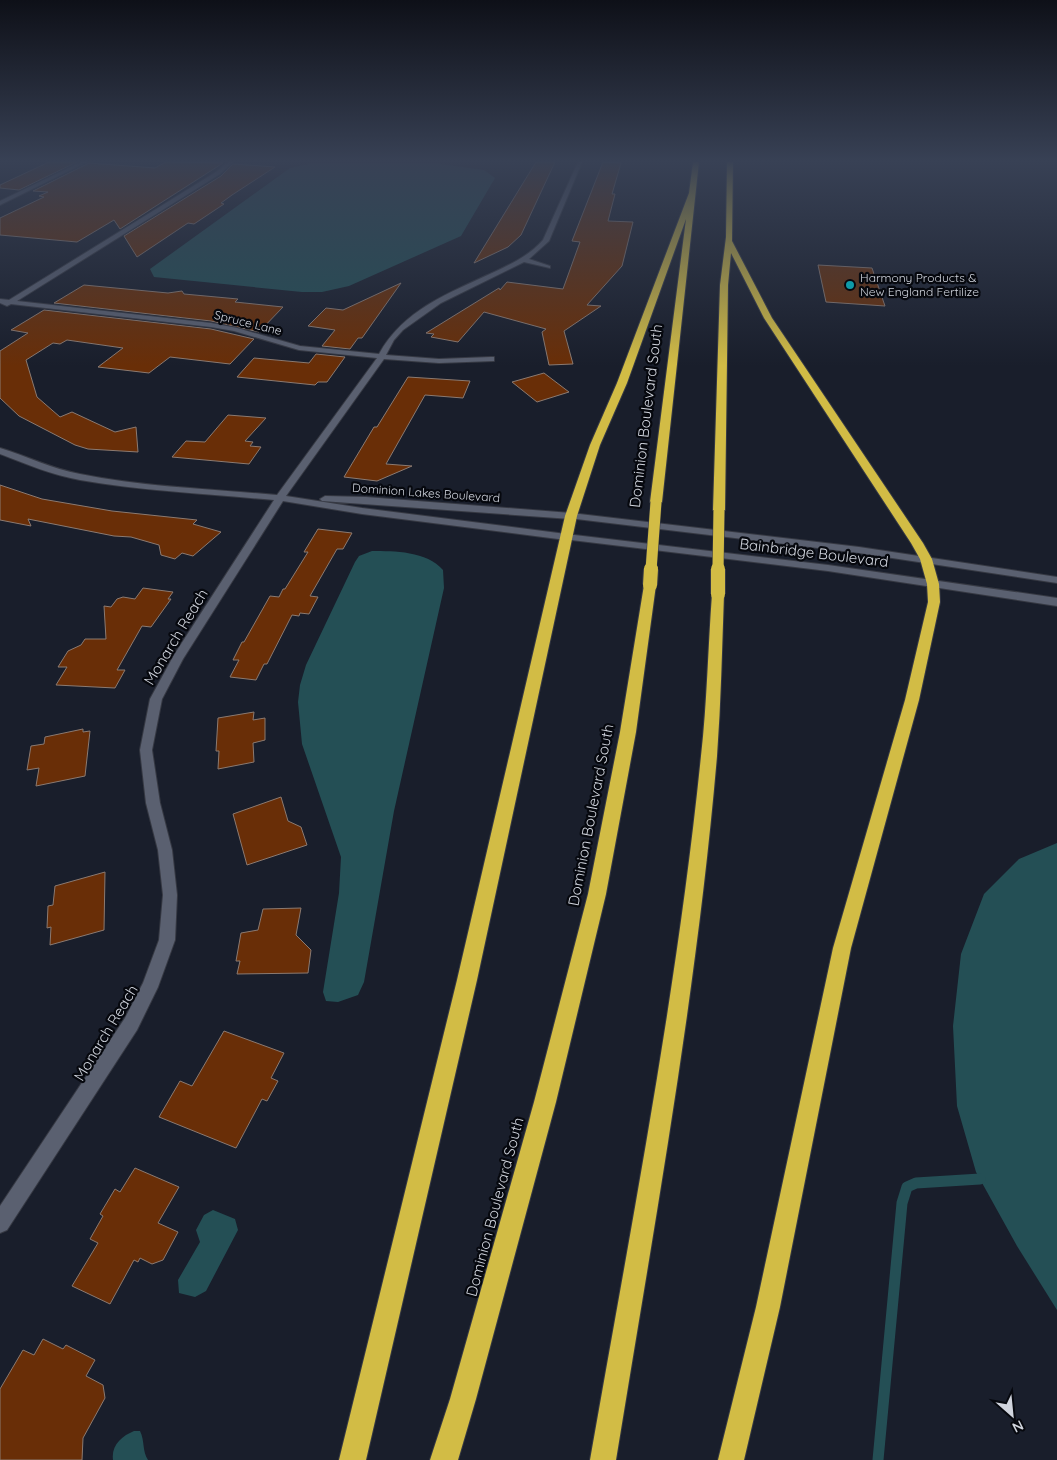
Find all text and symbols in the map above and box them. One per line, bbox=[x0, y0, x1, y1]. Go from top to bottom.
place label: Harmony Products & New England Fertilize bbox=[860, 270, 979, 299]
marker: Harmony Products & New England Fertilize bbox=[844, 279, 856, 291]
street label: Spruce Lane bbox=[213, 307, 284, 338]
street label: Dominion Boulevard South bbox=[625, 323, 666, 509]
street label: Dominion Lakes Boulevard bbox=[351, 480, 501, 505]
street label: Bainbridge Boulevard bbox=[738, 534, 890, 571]
street label: Monarch Reach bbox=[139, 585, 212, 688]
street label: Dominion Boulevard South bbox=[564, 722, 617, 907]
street label: Monarch Reach bbox=[69, 981, 142, 1084]
street label: Dominion Boulevard South bbox=[461, 1115, 528, 1299]
north arrow bbox=[987, 1390, 1037, 1440]
text: N bbox=[1009, 1416, 1027, 1437]

